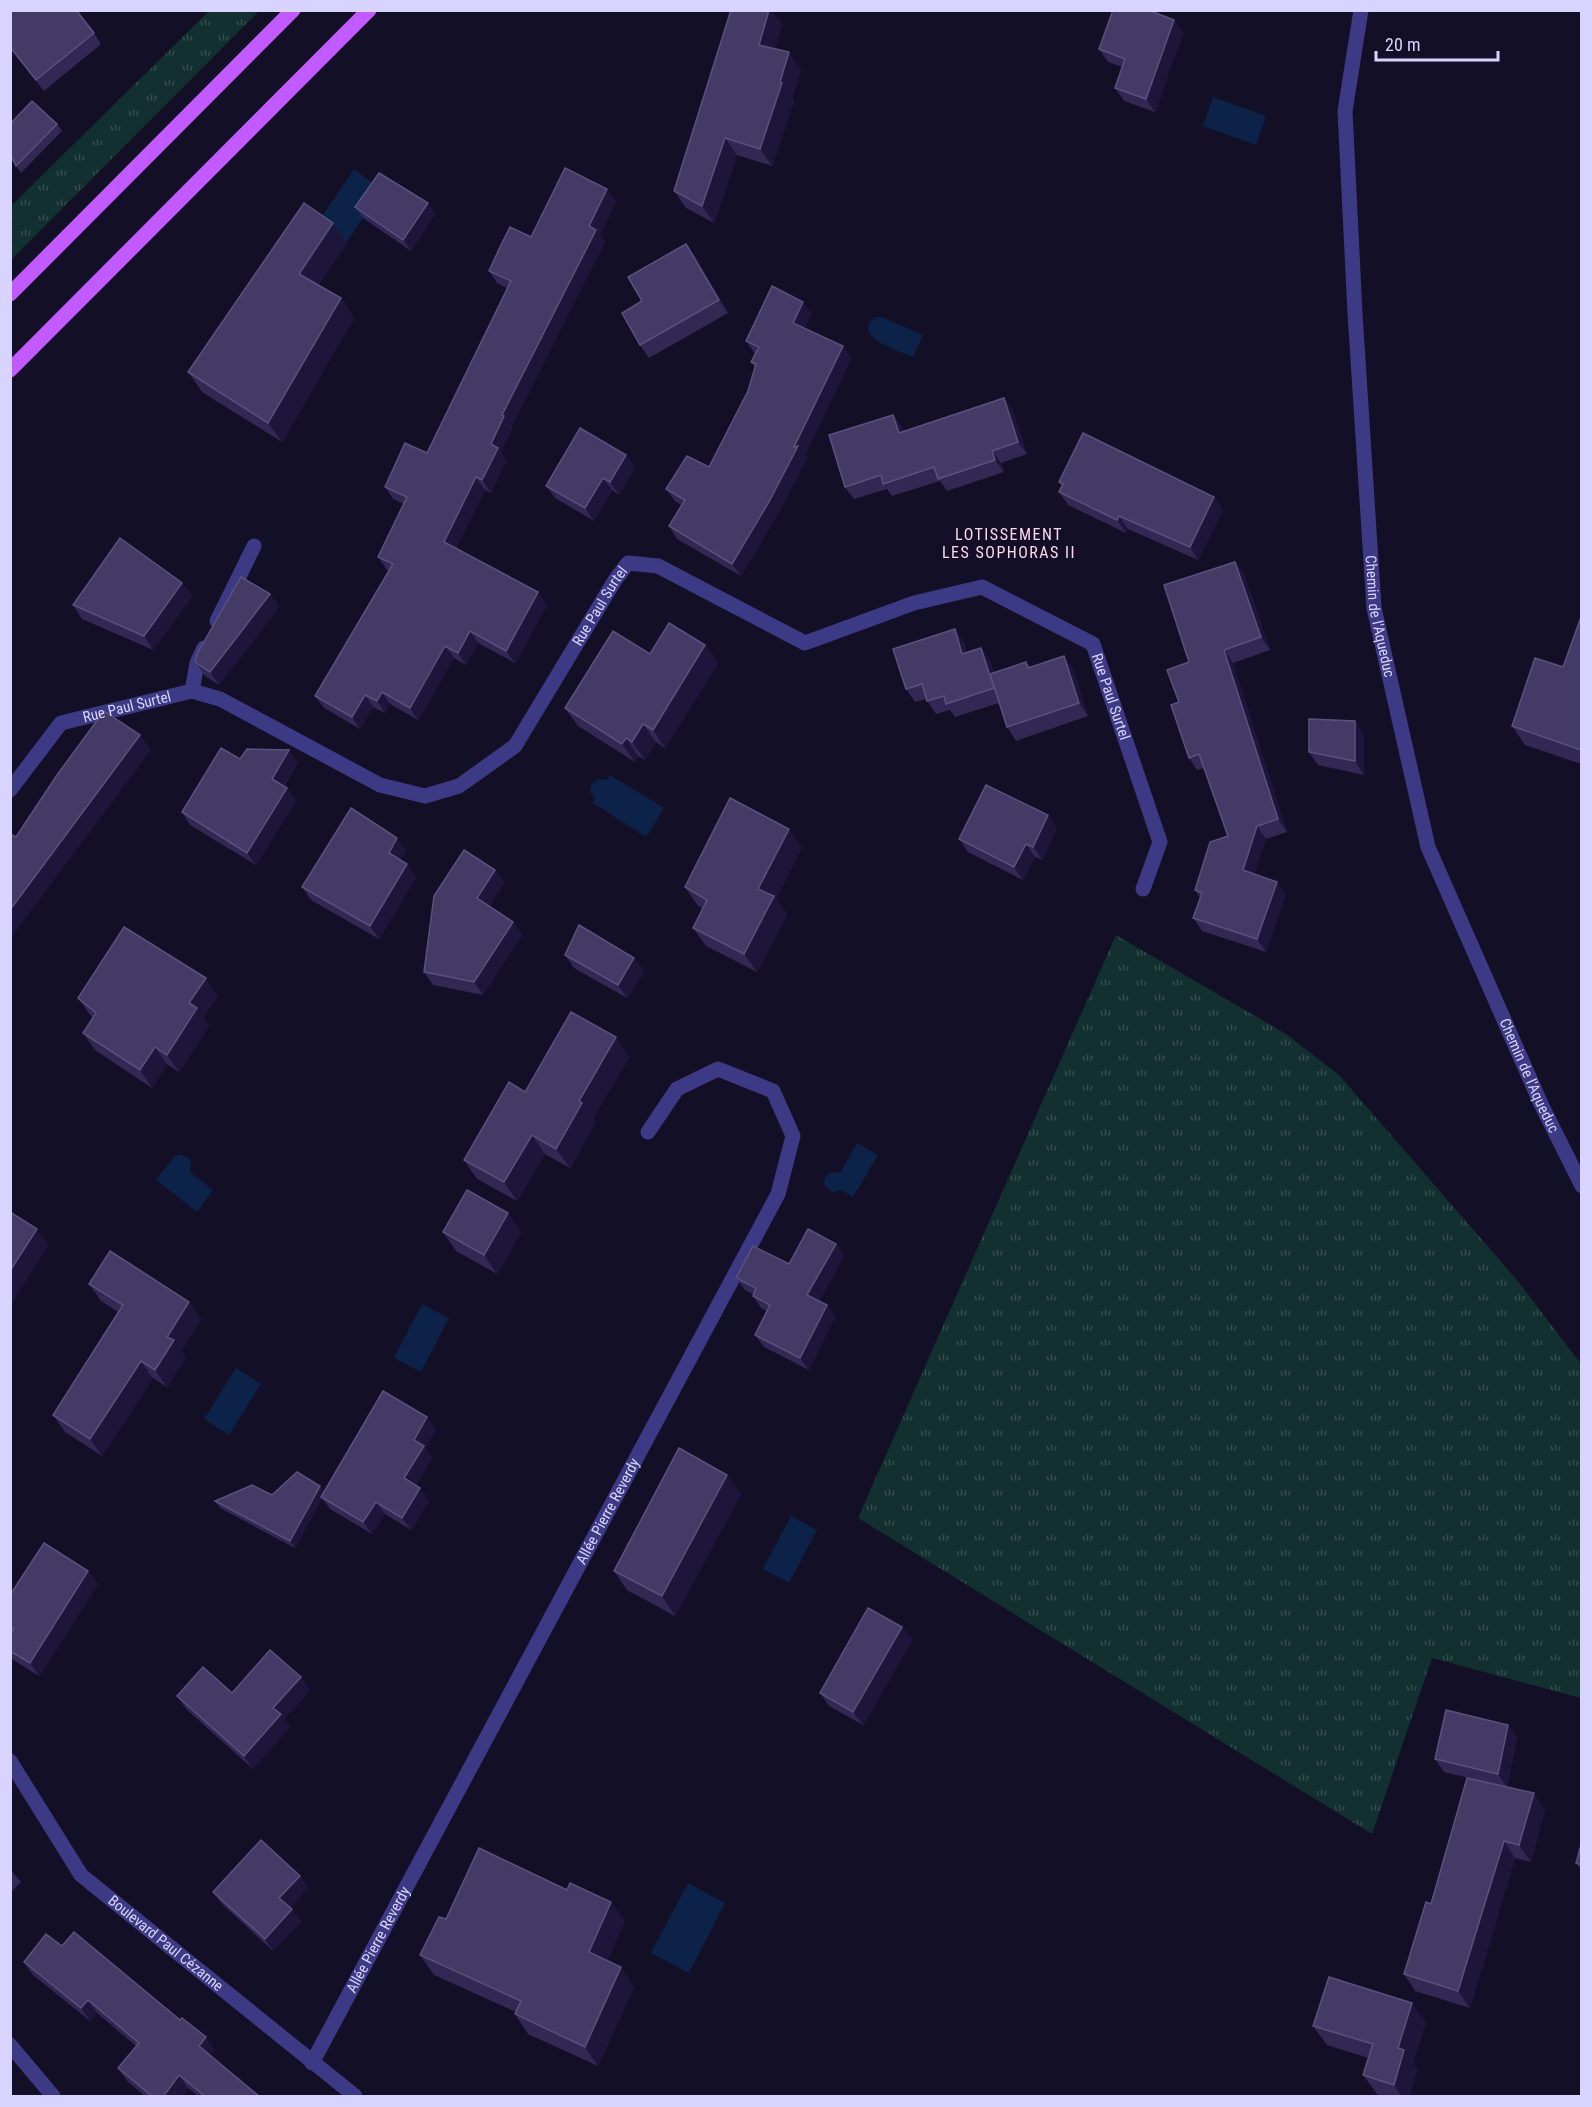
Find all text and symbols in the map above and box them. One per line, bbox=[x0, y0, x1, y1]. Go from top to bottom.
scale bar bbox=[1376, 24, 1498, 62]
text: 20 m bbox=[1385, 34, 1420, 55]
district label: LOTISSEMENT LES SOPHORAS II bbox=[942, 525, 1076, 562]
street label: Chemin de l'Aqueduc bbox=[1362, 555, 1398, 679]
street label: Rue Paul Surtel bbox=[568, 563, 631, 649]
street label: Rue Paul Surtel bbox=[1088, 651, 1134, 742]
street label: Rue Paul Surtel bbox=[81, 687, 173, 726]
street label: Chemin de l'Aqueduc bbox=[1495, 1016, 1563, 1136]
street label: Allée Pierre Reverdy bbox=[572, 1455, 644, 1567]
street label: Allée Pierre Reverdy bbox=[342, 1883, 414, 1996]
street label: Boulevard Paul Cézanne bbox=[104, 1891, 227, 1995]

